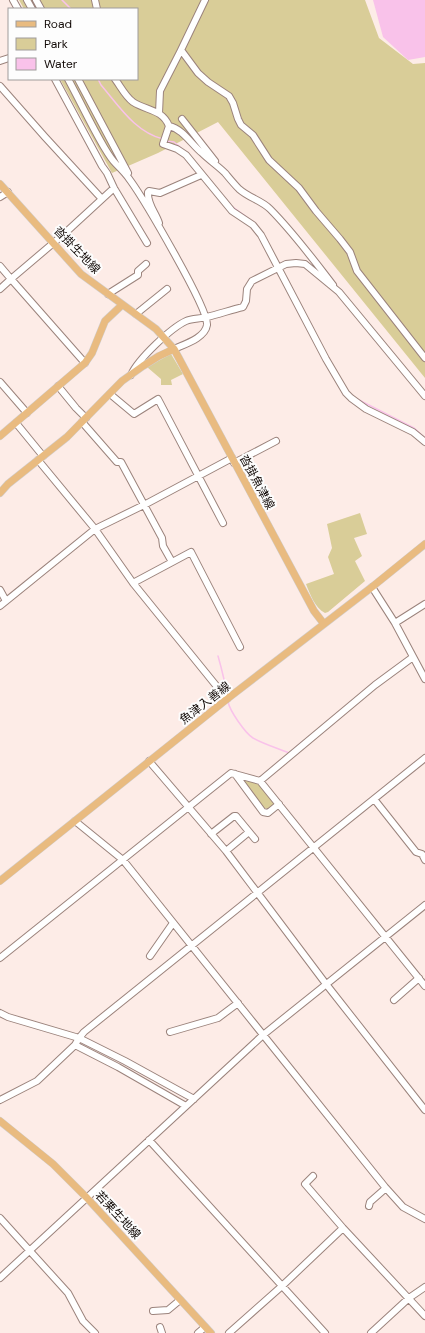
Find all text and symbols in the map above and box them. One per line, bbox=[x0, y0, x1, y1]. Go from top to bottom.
legend bbox=[8, 8, 138, 80]
text: Road bbox=[44, 16, 72, 32]
text: Park bbox=[44, 36, 68, 52]
text: Water bbox=[44, 56, 78, 72]
street label: 沓掛生地線 bbox=[50, 223, 104, 277]
street label: 沓掛魚津線 bbox=[236, 452, 278, 512]
street label: 魚津入善線 bbox=[176, 678, 234, 728]
street label: 若栗生地線 bbox=[92, 1188, 144, 1242]

